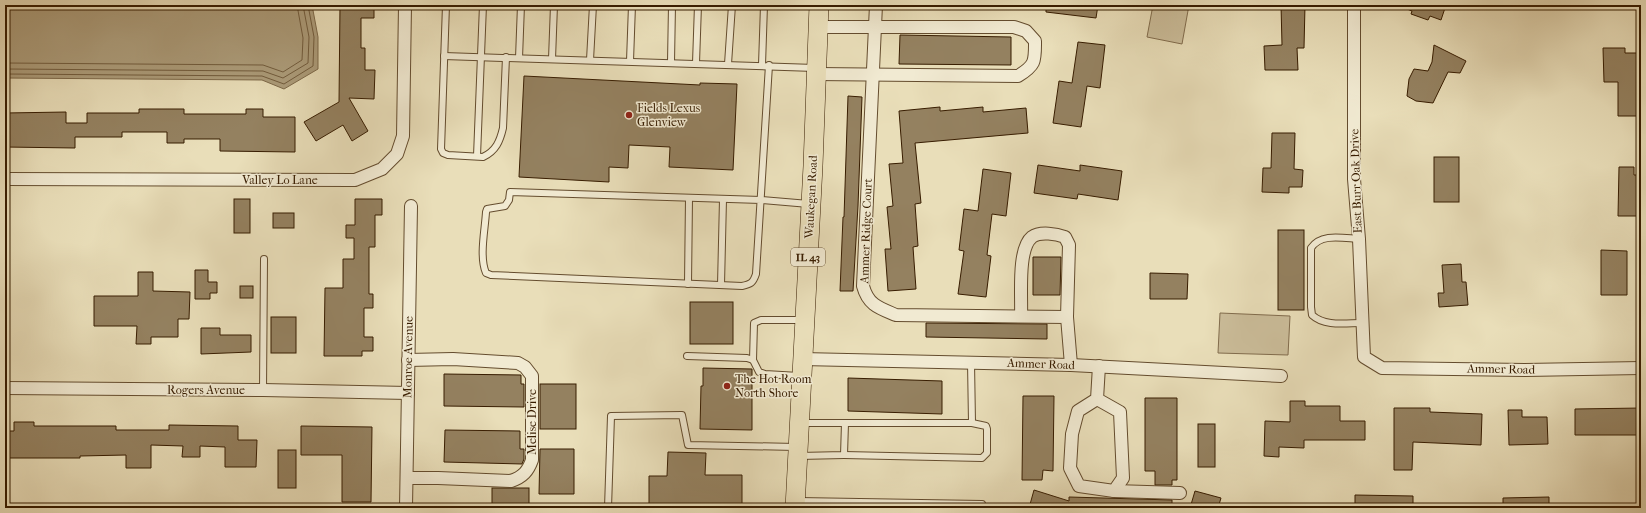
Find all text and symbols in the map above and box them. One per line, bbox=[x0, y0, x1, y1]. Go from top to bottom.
place label: Fields Lexus Glenview bbox=[637, 101, 701, 129]
marker: Fields Lexus Glenview bbox=[624, 110, 634, 120]
street label: East Burr Oak Drive bbox=[1347, 128, 1365, 234]
street label: Waukegan Road bbox=[802, 155, 820, 240]
street label: Valley Lo Lane bbox=[241, 173, 318, 187]
street label: Ammer Ridge Court bbox=[857, 177, 875, 285]
road number: IL 43 bbox=[791, 248, 825, 266]
street label: Monroe Avenue bbox=[400, 316, 416, 398]
street label: Ammer Road bbox=[1006, 356, 1076, 372]
street label: Ammer Road bbox=[1466, 361, 1536, 377]
place label: The Hot Room North Shore bbox=[735, 372, 811, 400]
marker: The Hot Room North Shore bbox=[722, 381, 732, 391]
street label: Rogers Avenue bbox=[167, 383, 245, 397]
street label: Melise Drive bbox=[525, 389, 539, 455]

